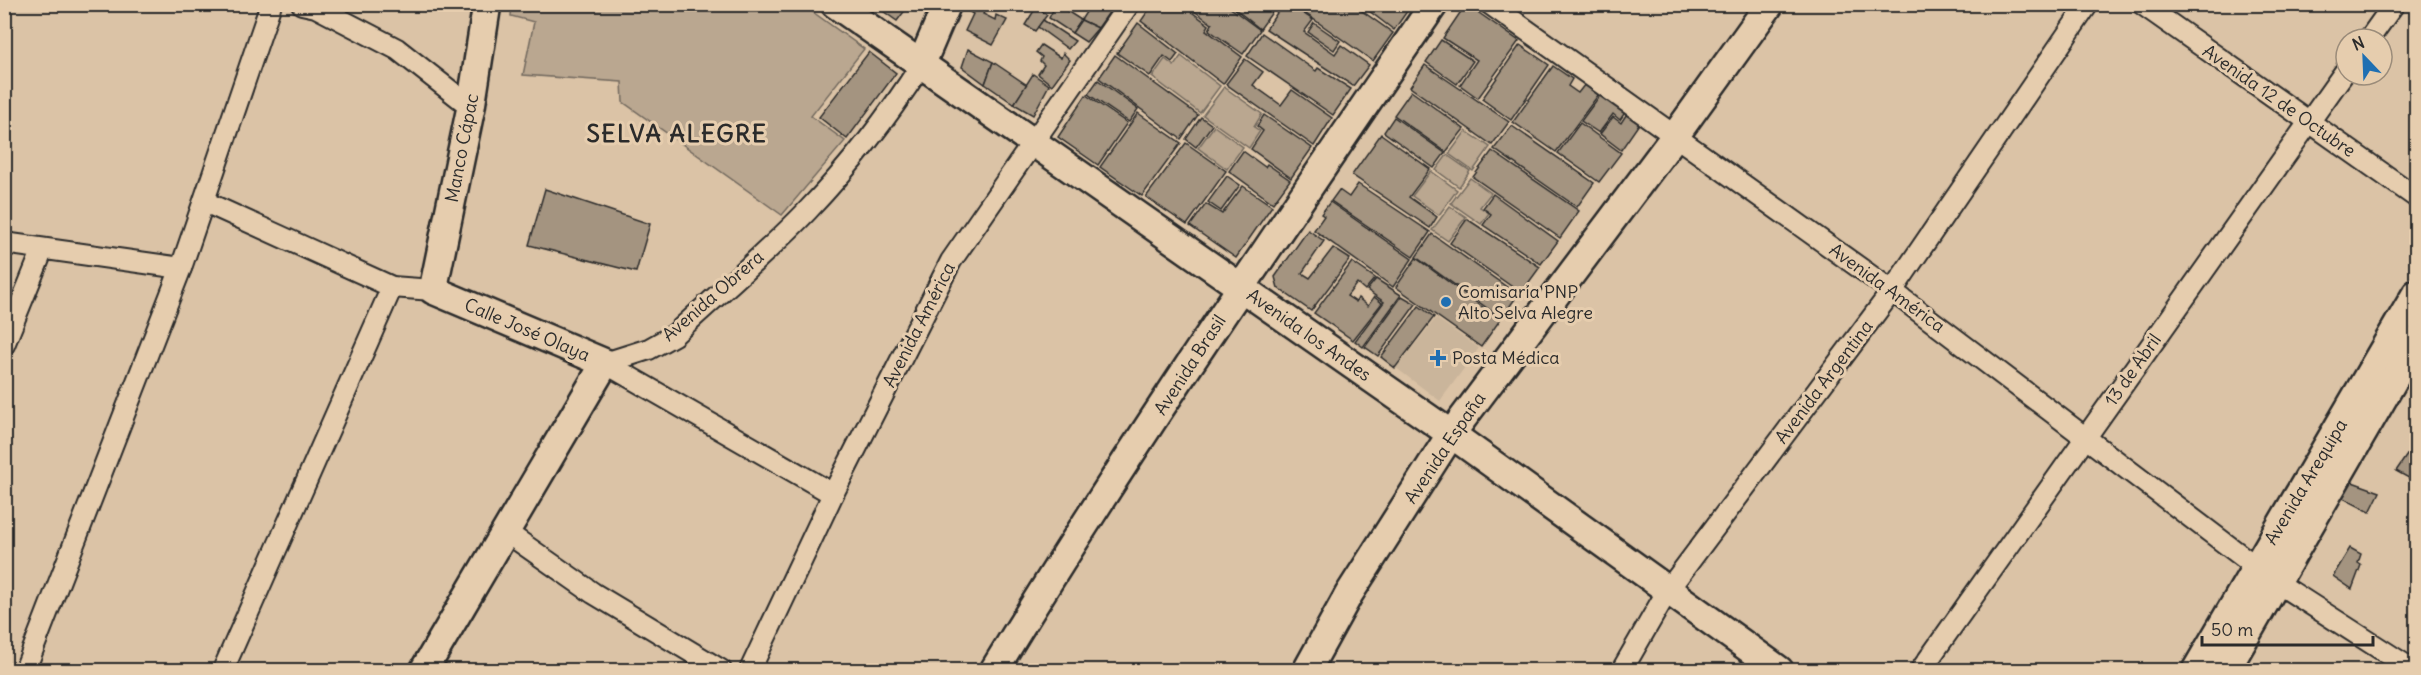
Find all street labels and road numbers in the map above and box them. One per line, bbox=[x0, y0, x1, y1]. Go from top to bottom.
street label: Avenida 12 de Octubre bbox=[2198, 39, 2360, 162]
street label: Manco Cápac bbox=[440, 92, 483, 204]
street label: Avenida América bbox=[1825, 238, 1950, 337]
street label: Avenida Obrera bbox=[657, 245, 768, 346]
street label: Avenida América bbox=[877, 258, 960, 391]
street label: Avenida los Andes bbox=[1243, 283, 1376, 386]
street label: Calle José Olaya bbox=[461, 293, 593, 366]
street label: Avenida Brasil bbox=[1149, 310, 1231, 419]
street label: Avenida Argentina bbox=[1770, 315, 1878, 448]
street label: 13 de Abril bbox=[2099, 329, 2166, 410]
street label: Avenida España bbox=[1399, 388, 1490, 508]
street label: Avenida Arequipa bbox=[2259, 415, 2352, 549]

